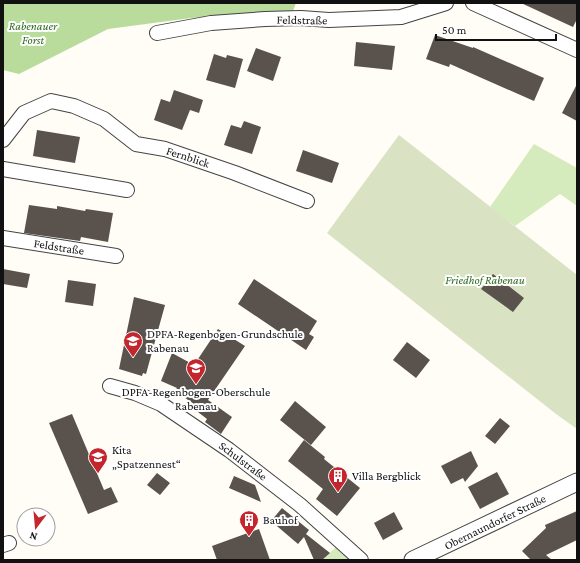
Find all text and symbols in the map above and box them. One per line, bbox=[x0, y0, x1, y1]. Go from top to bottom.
street label: Feldstraße bbox=[277, 13, 327, 27]
scale bar bbox=[436, 16, 556, 42]
park label: Rabenauer Forst bbox=[9, 19, 58, 47]
text: 50 m bbox=[442, 23, 467, 37]
street label: Fernblick bbox=[165, 143, 212, 171]
street label: Feldstraße bbox=[33, 236, 85, 258]
park label: Friedhof Rabenau bbox=[445, 273, 525, 287]
place label: DPFA-Regenbogen-Grundschule Rabenau bbox=[147, 327, 303, 355]
school or university icon: DPFA-Regenbogen-Grundschule Rabenau bbox=[122, 330, 144, 358]
school or university icon: DPFA-Regenbogen-Oberschule Rabenau bbox=[185, 357, 207, 385]
place label: DPFA-Regenbogen-Oberschule Rabenau bbox=[122, 385, 270, 413]
street label: Schulstraße bbox=[216, 438, 270, 484]
place label: Kita „Spatzennest“ bbox=[112, 443, 181, 471]
school or university icon: Kita „Spatzennest“ bbox=[87, 446, 109, 474]
building icon: Villa Bergblick bbox=[327, 465, 349, 493]
place label: Villa Bergblick bbox=[352, 469, 421, 483]
street label: Obernaundorfer Straße bbox=[442, 491, 548, 553]
north arrow bbox=[16, 507, 56, 547]
building icon: Bauhof bbox=[238, 509, 260, 537]
place label: Bauhof bbox=[263, 513, 299, 527]
text: N bbox=[28, 530, 39, 543]

